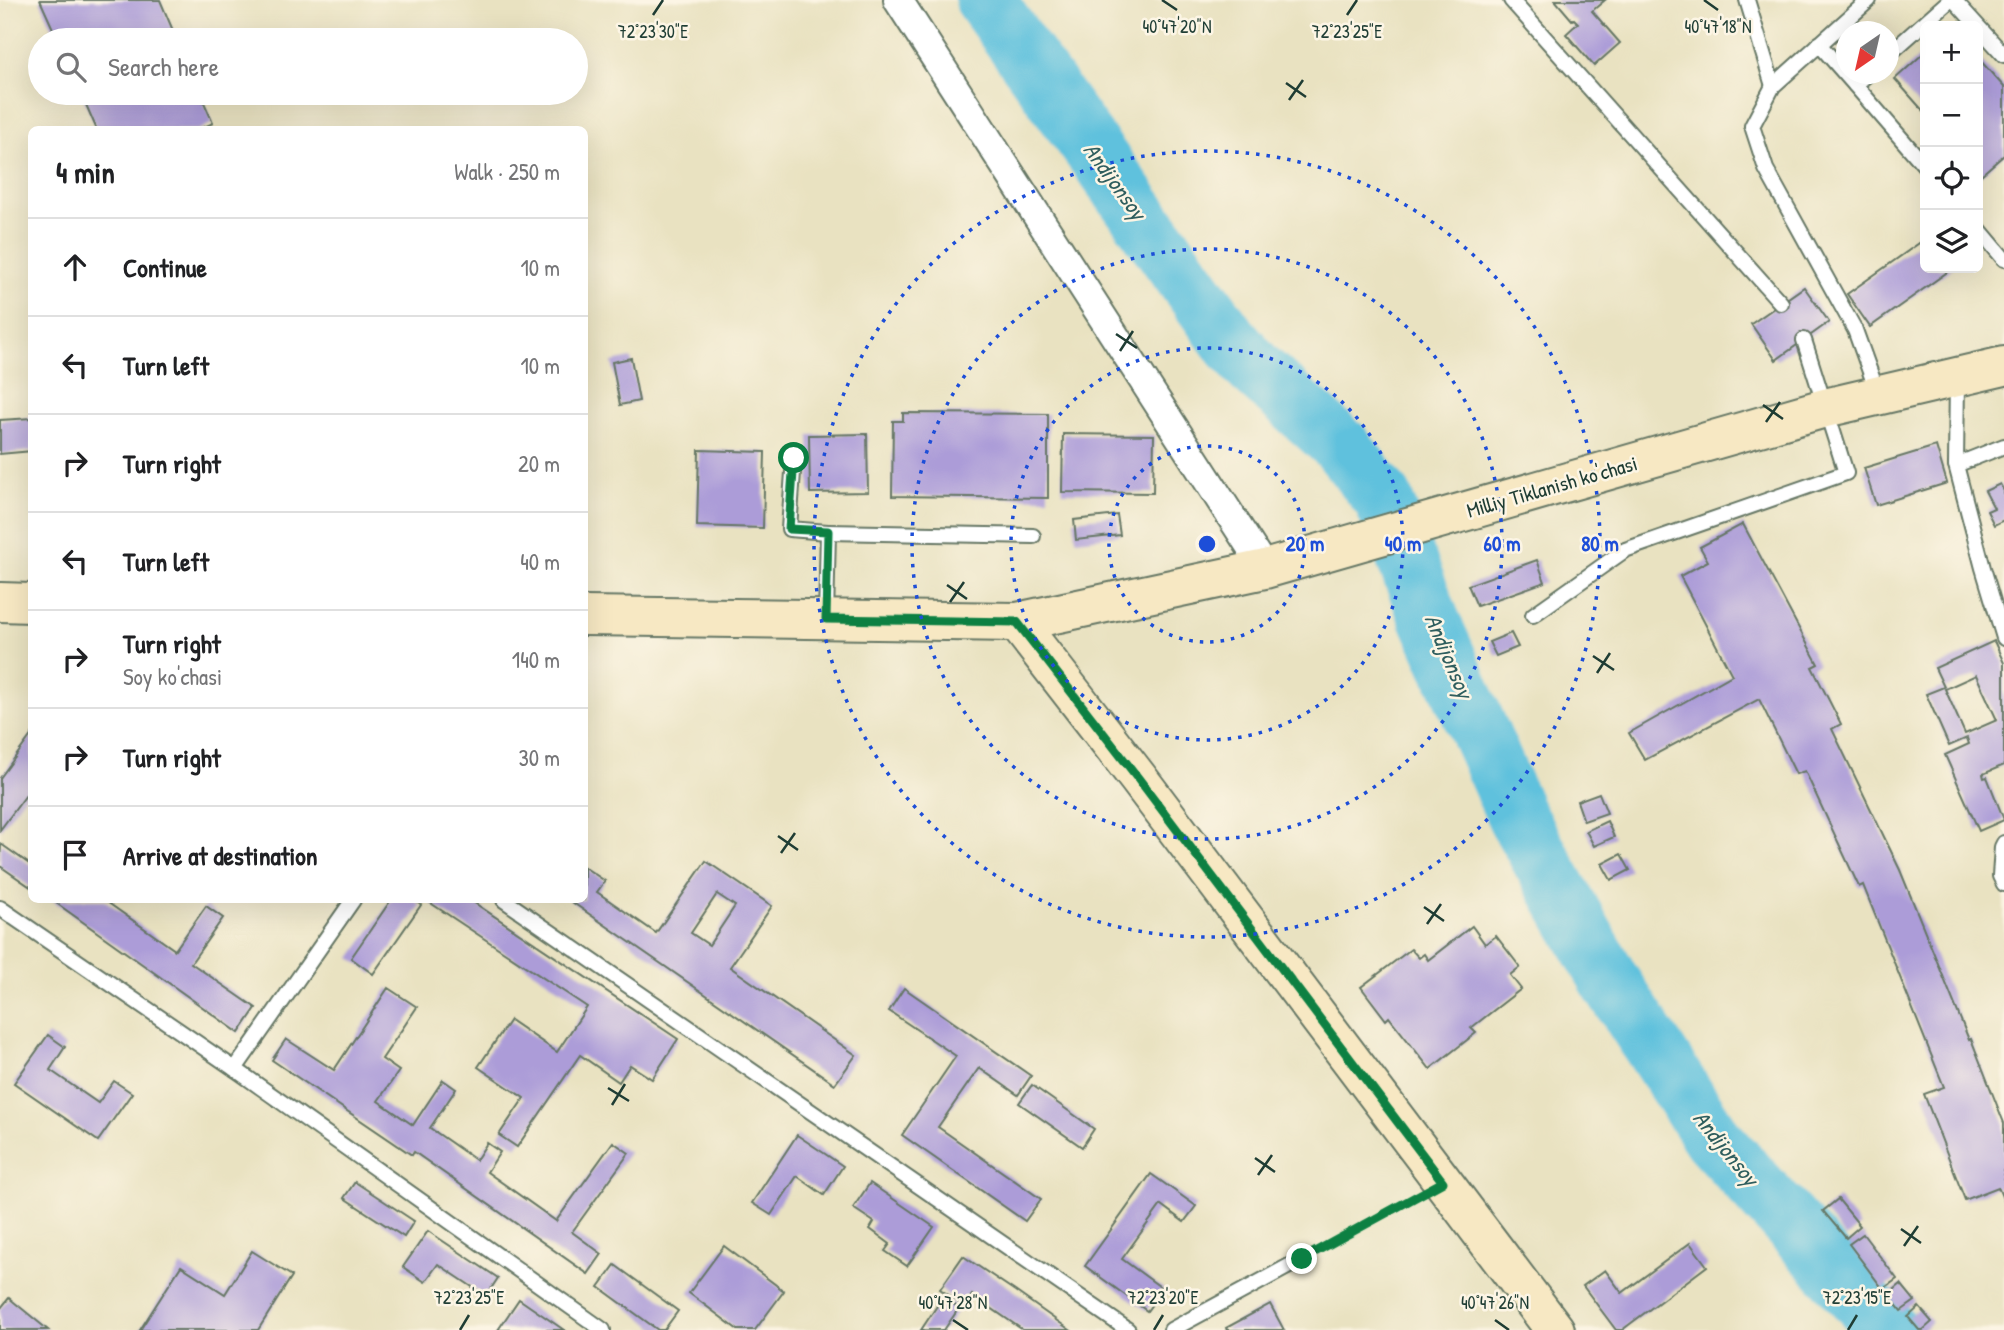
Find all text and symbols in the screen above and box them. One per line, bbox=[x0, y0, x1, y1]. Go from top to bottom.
text: 40°47'20"N bbox=[1142, 14, 1212, 39]
text: 40°47'18"N bbox=[1685, 14, 1751, 39]
text: 72°23'30"E bbox=[618, 19, 688, 44]
text: 72°23'25"E bbox=[1312, 19, 1382, 44]
north arrow bbox=[1836, 21, 1899, 84]
map controls bbox=[1920, 21, 1983, 273]
button: + bbox=[1920, 21, 1983, 84]
search box bbox=[28, 28, 588, 105]
icon: search bbox=[52, 48, 90, 86]
text: Search here bbox=[108, 49, 219, 84]
button: − bbox=[1920, 84, 1983, 147]
water label: Andijonsoy bbox=[1076, 136, 1155, 228]
button: locate bbox=[1920, 147, 1983, 210]
text: 4 min bbox=[56, 152, 115, 192]
text: Walk · 250 m bbox=[454, 156, 560, 187]
button: layers bbox=[1920, 210, 1983, 273]
icon: ahead bbox=[56, 248, 94, 286]
text: Continue bbox=[123, 250, 207, 285]
text: 10 m bbox=[520, 252, 560, 283]
icon: left bbox=[56, 346, 94, 384]
text: Turn left bbox=[123, 348, 209, 383]
text: 10 m bbox=[520, 350, 560, 381]
route start bbox=[778, 442, 809, 473]
icon: right bbox=[56, 444, 94, 482]
text: Turn right bbox=[123, 446, 221, 481]
text: 20 m bbox=[518, 448, 560, 479]
street label: Milliy Tiklanish ko'chasi bbox=[1463, 448, 1641, 525]
text: 20 m bbox=[1286, 529, 1324, 558]
text: 40 m bbox=[1385, 529, 1421, 558]
text: 60 m bbox=[1484, 529, 1520, 558]
text: 80 m bbox=[1581, 529, 1619, 558]
centre of rings bbox=[1195, 532, 1219, 556]
icon: left bbox=[56, 542, 94, 580]
text: Turn left bbox=[123, 544, 209, 579]
text: 40 m bbox=[520, 546, 560, 577]
water label: Andijonsoy bbox=[1417, 609, 1482, 705]
text: Turn right bbox=[123, 626, 221, 661]
icon: right bbox=[56, 640, 94, 678]
text: 140 m bbox=[512, 644, 560, 675]
text: Soy ko'chasi bbox=[123, 661, 222, 692]
icon: right bbox=[56, 738, 94, 776]
text: Turn right bbox=[123, 740, 221, 775]
text: 30 m bbox=[518, 742, 560, 773]
icon: arrive bbox=[56, 836, 94, 874]
text: Arrive at destination bbox=[123, 838, 318, 873]
water label: Andijonsoy bbox=[1686, 1103, 1768, 1194]
route end bbox=[1286, 1243, 1317, 1274]
text: 72°23'25"E bbox=[434, 1285, 504, 1310]
text: 72°23'20"E bbox=[1128, 1285, 1198, 1310]
text: 72°23'15"E bbox=[1823, 1285, 1891, 1310]
text: 40°47'28"N bbox=[919, 1290, 987, 1315]
text: 40°47'26"N bbox=[1461, 1290, 1529, 1315]

